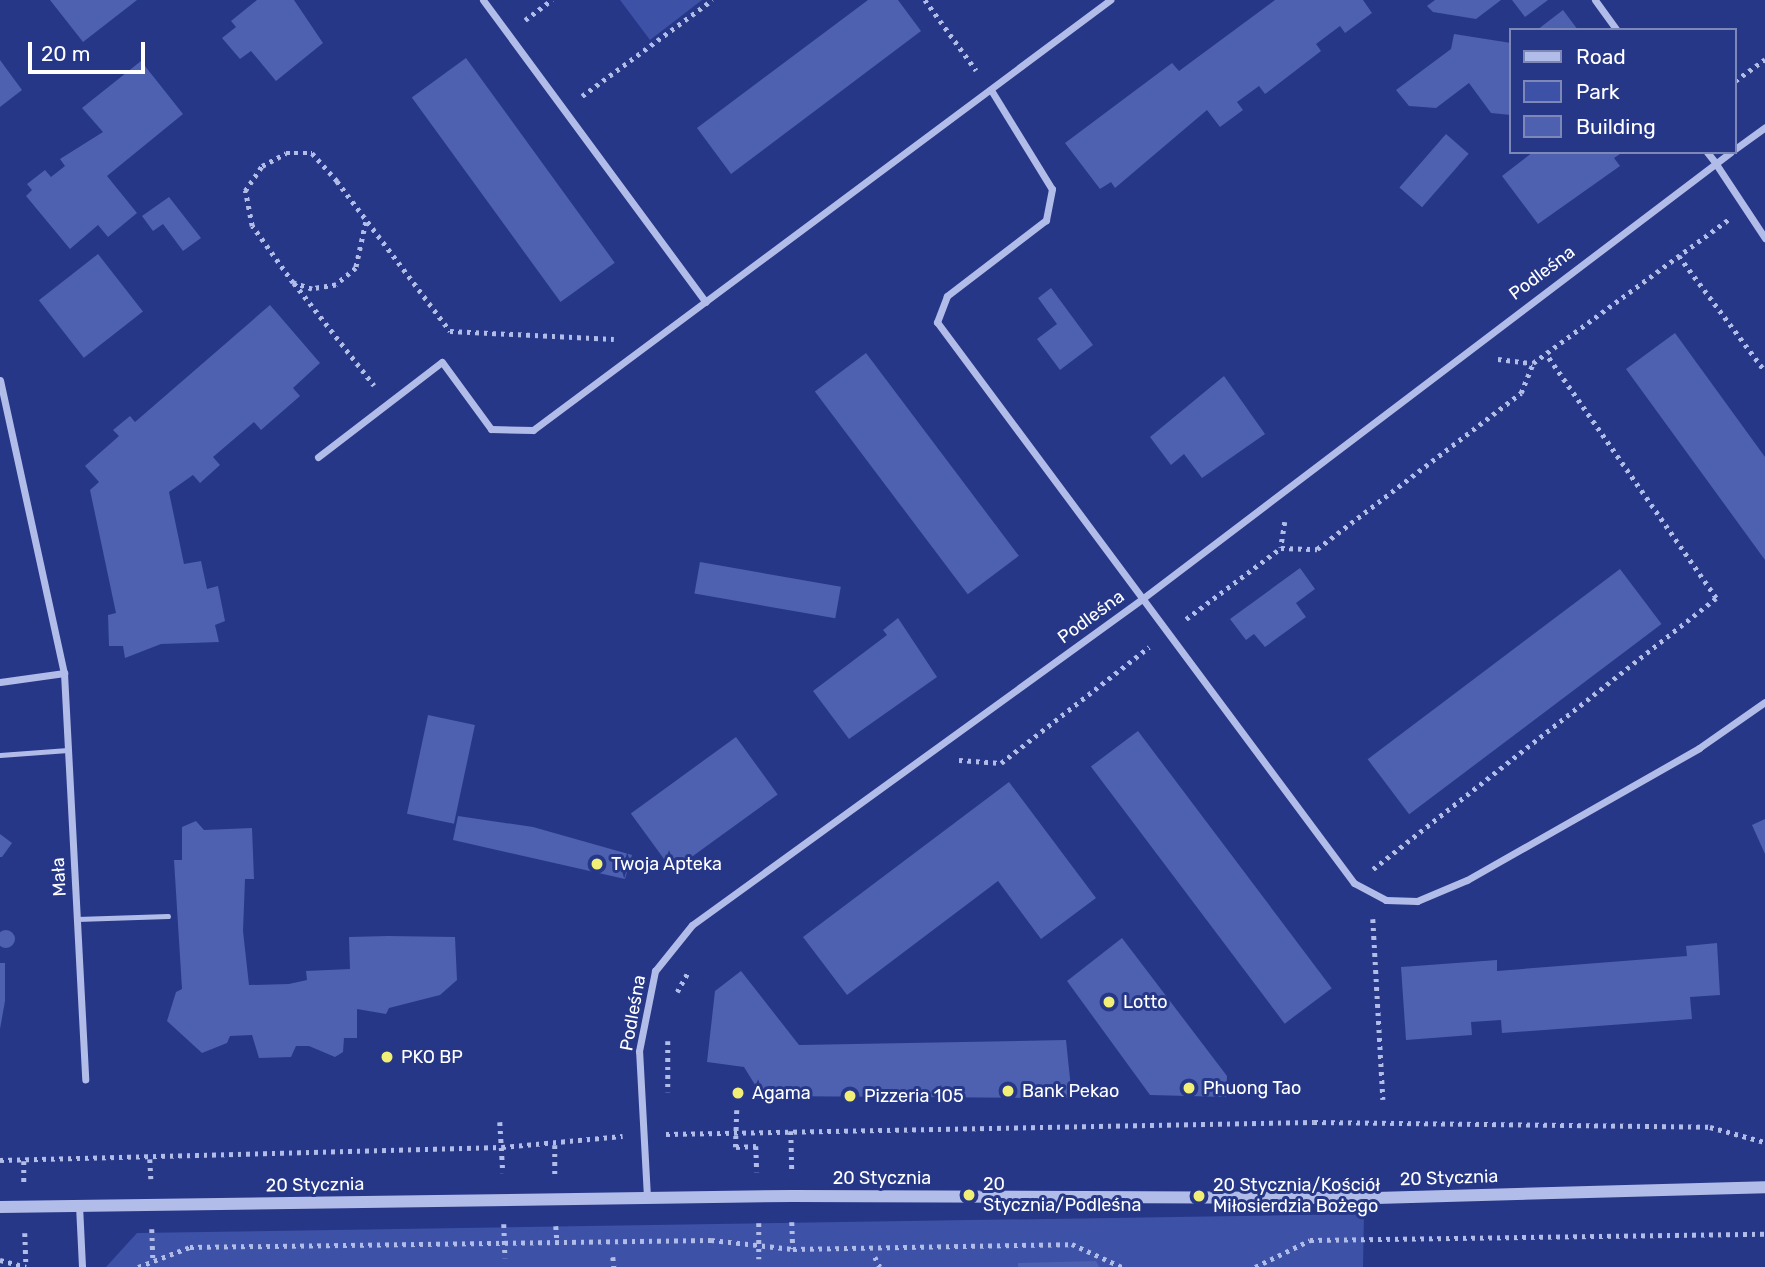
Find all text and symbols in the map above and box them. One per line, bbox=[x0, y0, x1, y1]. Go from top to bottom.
scale bar bbox=[32, 28, 149, 72]
legend bbox=[1510, 28, 1737, 154]
text: 20 m bbox=[41, 41, 90, 66]
text: Road bbox=[1576, 44, 1626, 69]
text: Park bbox=[1576, 79, 1620, 104]
text: Building bbox=[1576, 114, 1656, 139]
street label: Podleśna bbox=[1505, 241, 1579, 305]
street label: Podleśna bbox=[1054, 586, 1128, 648]
place label: Twoja Apteka bbox=[611, 853, 722, 875]
marker: Twoja Apteka bbox=[589, 856, 605, 872]
street label: Mała bbox=[47, 857, 71, 897]
street label: Podleśna bbox=[616, 973, 650, 1053]
place label: Lotto bbox=[1123, 991, 1168, 1013]
marker: Lotto bbox=[1101, 994, 1117, 1010]
place label: PKO BP bbox=[401, 1046, 463, 1068]
marker: PKO BP bbox=[379, 1049, 395, 1065]
place label: Phuong Tao bbox=[1203, 1077, 1302, 1099]
place label: Bank Pekao bbox=[1022, 1080, 1119, 1102]
marker: Phuong Tao bbox=[1181, 1080, 1197, 1096]
place label: Agama bbox=[752, 1082, 811, 1104]
marker: Bank Pekao bbox=[1000, 1083, 1016, 1099]
marker: Agama bbox=[730, 1085, 746, 1101]
place label: Pizzeria 105 bbox=[864, 1085, 964, 1107]
marker: Pizzeria 105 bbox=[842, 1088, 858, 1104]
street label: 20 Stycznia bbox=[1399, 1165, 1499, 1191]
street label: 20 Stycznia bbox=[833, 1167, 931, 1189]
street label: 20 Stycznia bbox=[266, 1173, 364, 1197]
place label: 20 Stycznia/Podleśna bbox=[983, 1174, 1141, 1216]
place label: 20 Stycznia/Kościół Miłosierdzia Bożego bbox=[1213, 1175, 1380, 1218]
marker: 20 Stycznia/Podleśna bbox=[961, 1187, 977, 1203]
marker: 20 Stycznia/Kościół Miłosierdzia Bożego bbox=[1191, 1188, 1207, 1204]

